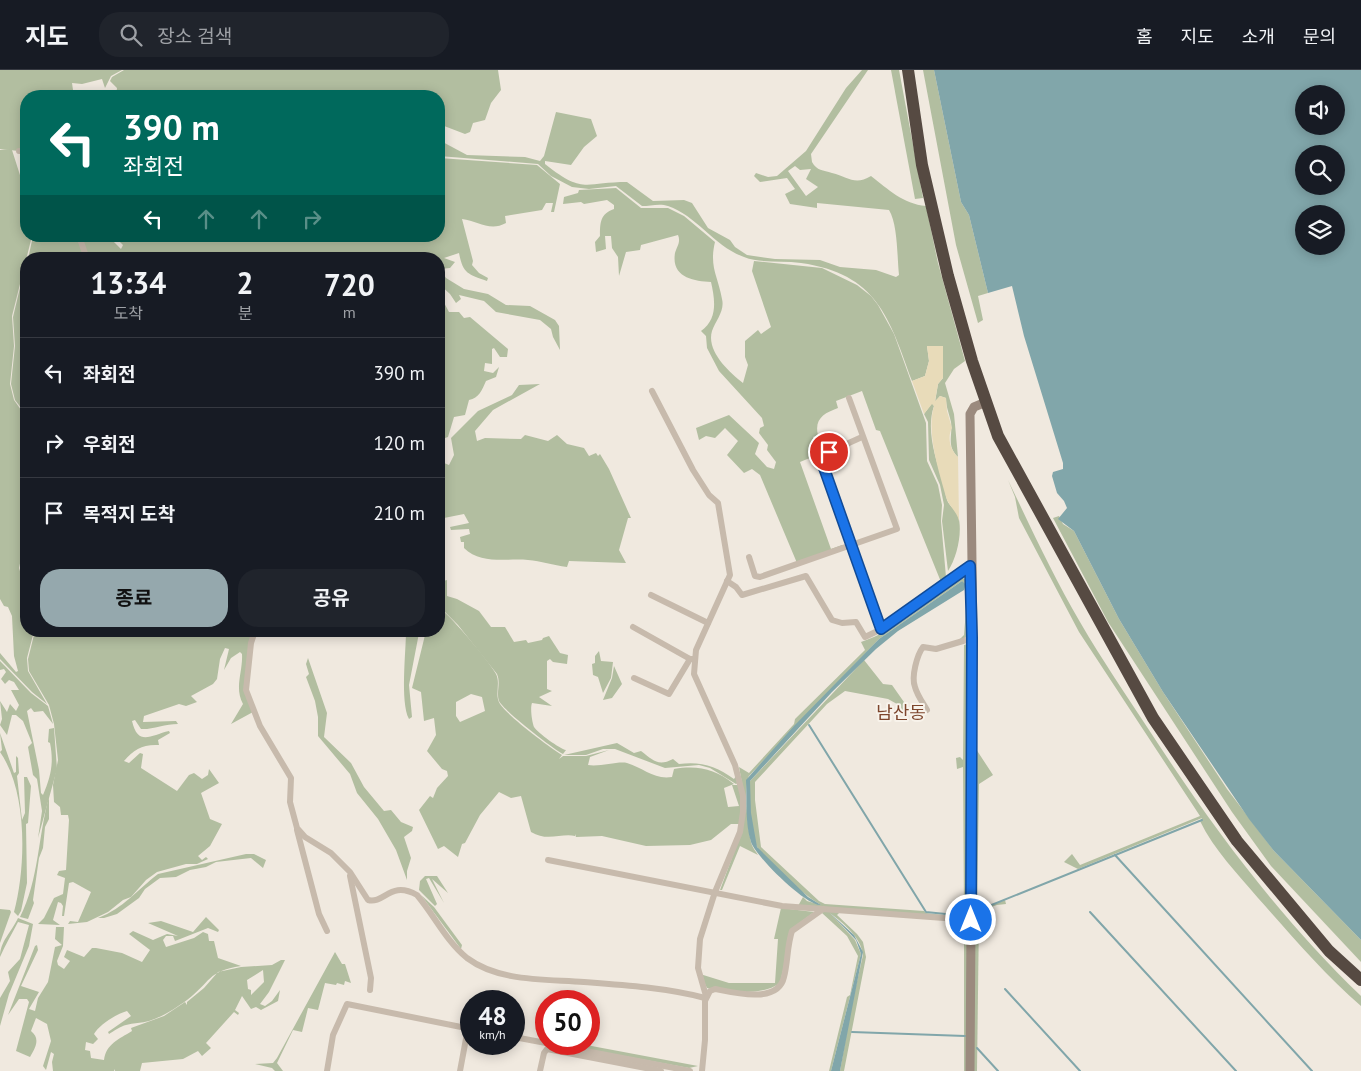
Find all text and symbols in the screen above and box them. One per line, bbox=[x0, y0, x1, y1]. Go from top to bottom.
search box bbox=[99, 12, 449, 57]
text: 지도 bbox=[25, 21, 69, 52]
icon: search bbox=[117, 21, 145, 49]
text: 장소 검색 bbox=[157, 24, 232, 48]
text: 홈 bbox=[1136, 25, 1153, 48]
text: 지도 bbox=[1181, 25, 1214, 48]
text: 소개 bbox=[1242, 25, 1275, 48]
text: 문의 bbox=[1303, 25, 1336, 48]
map controls bbox=[1295, 85, 1345, 255]
button: sound bbox=[1295, 85, 1345, 135]
text: 390 m bbox=[123, 104, 220, 150]
icon: left bbox=[40, 110, 105, 175]
button: search bbox=[1295, 145, 1345, 195]
text: 좌회전 bbox=[123, 152, 184, 180]
icon: left bbox=[139, 205, 167, 233]
icon: ahead bbox=[192, 205, 220, 233]
icon: ahead bbox=[245, 205, 273, 233]
icon: right bbox=[298, 205, 326, 233]
button: layers bbox=[1295, 205, 1345, 255]
text: 13:34 bbox=[90, 263, 166, 302]
text: 2 bbox=[237, 263, 254, 302]
text: 720 bbox=[324, 265, 375, 304]
text: m bbox=[343, 302, 356, 322]
text: 도착 bbox=[114, 303, 143, 323]
text: 분 bbox=[238, 303, 252, 323]
icon: left bbox=[40, 359, 68, 387]
text: 390 m bbox=[373, 361, 425, 385]
text: 좌회전 bbox=[83, 362, 135, 386]
icon: right bbox=[40, 429, 68, 457]
text: 120 m bbox=[373, 431, 425, 455]
pin bbox=[808, 431, 850, 473]
text: 우회전 bbox=[83, 432, 135, 456]
icon: arrive bbox=[815, 438, 843, 466]
icon: arrive bbox=[40, 499, 68, 527]
text: 210 m bbox=[373, 501, 425, 525]
text: 목적지 도착 bbox=[83, 502, 175, 526]
button: 종료 bbox=[40, 569, 228, 627]
button: 공유 bbox=[238, 569, 425, 627]
district label: 남산동 bbox=[876, 701, 926, 724]
position arrow bbox=[944, 893, 996, 945]
speed limit sign: 50 bbox=[535, 990, 600, 1055]
text: 48 bbox=[478, 1000, 507, 1032]
text: km/h bbox=[479, 1027, 506, 1042]

